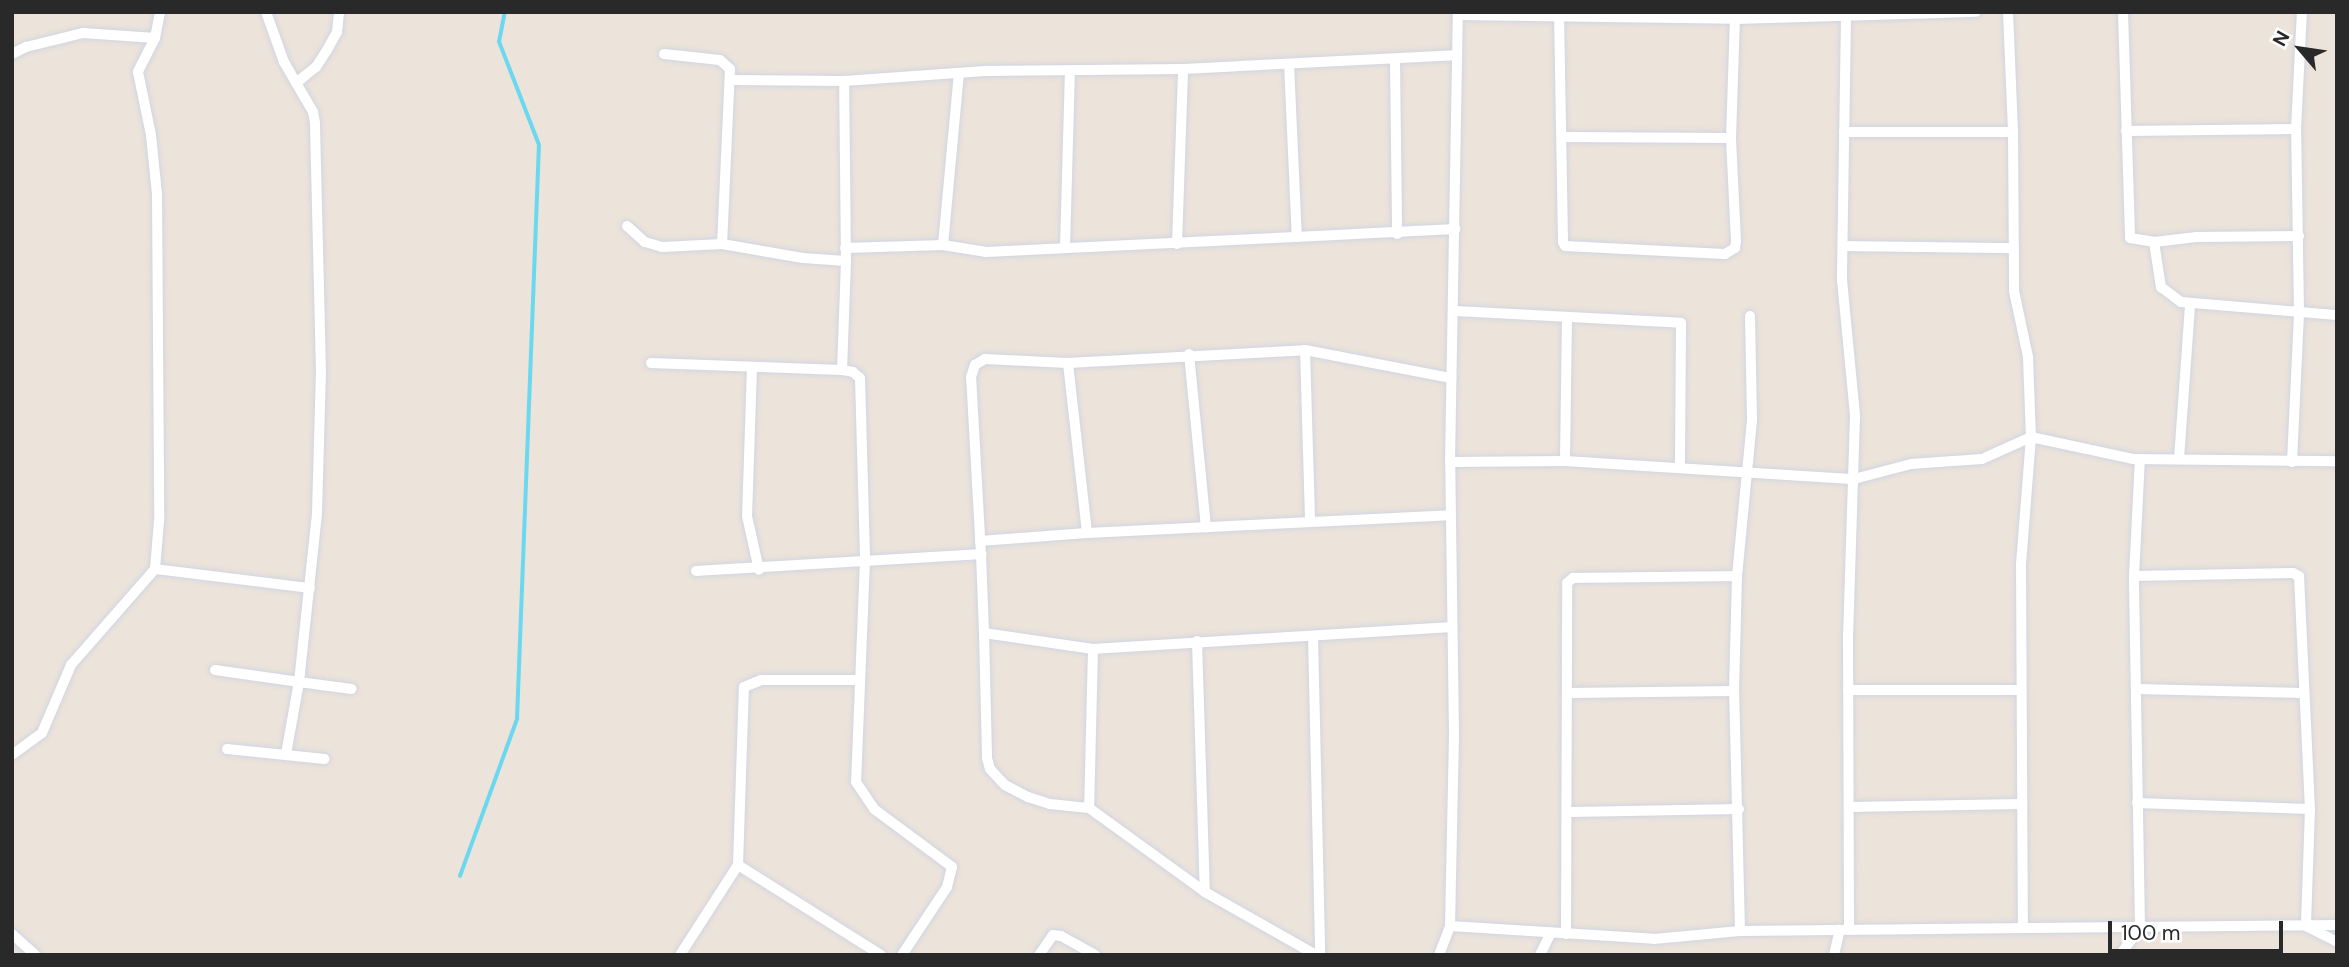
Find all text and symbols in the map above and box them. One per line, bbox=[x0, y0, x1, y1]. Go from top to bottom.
north arrow bbox=[2265, 14, 2335, 84]
text: N bbox=[2267, 26, 2295, 51]
scale bar bbox=[2111, 908, 2286, 952]
text: 100 m bbox=[2121, 919, 2181, 947]

